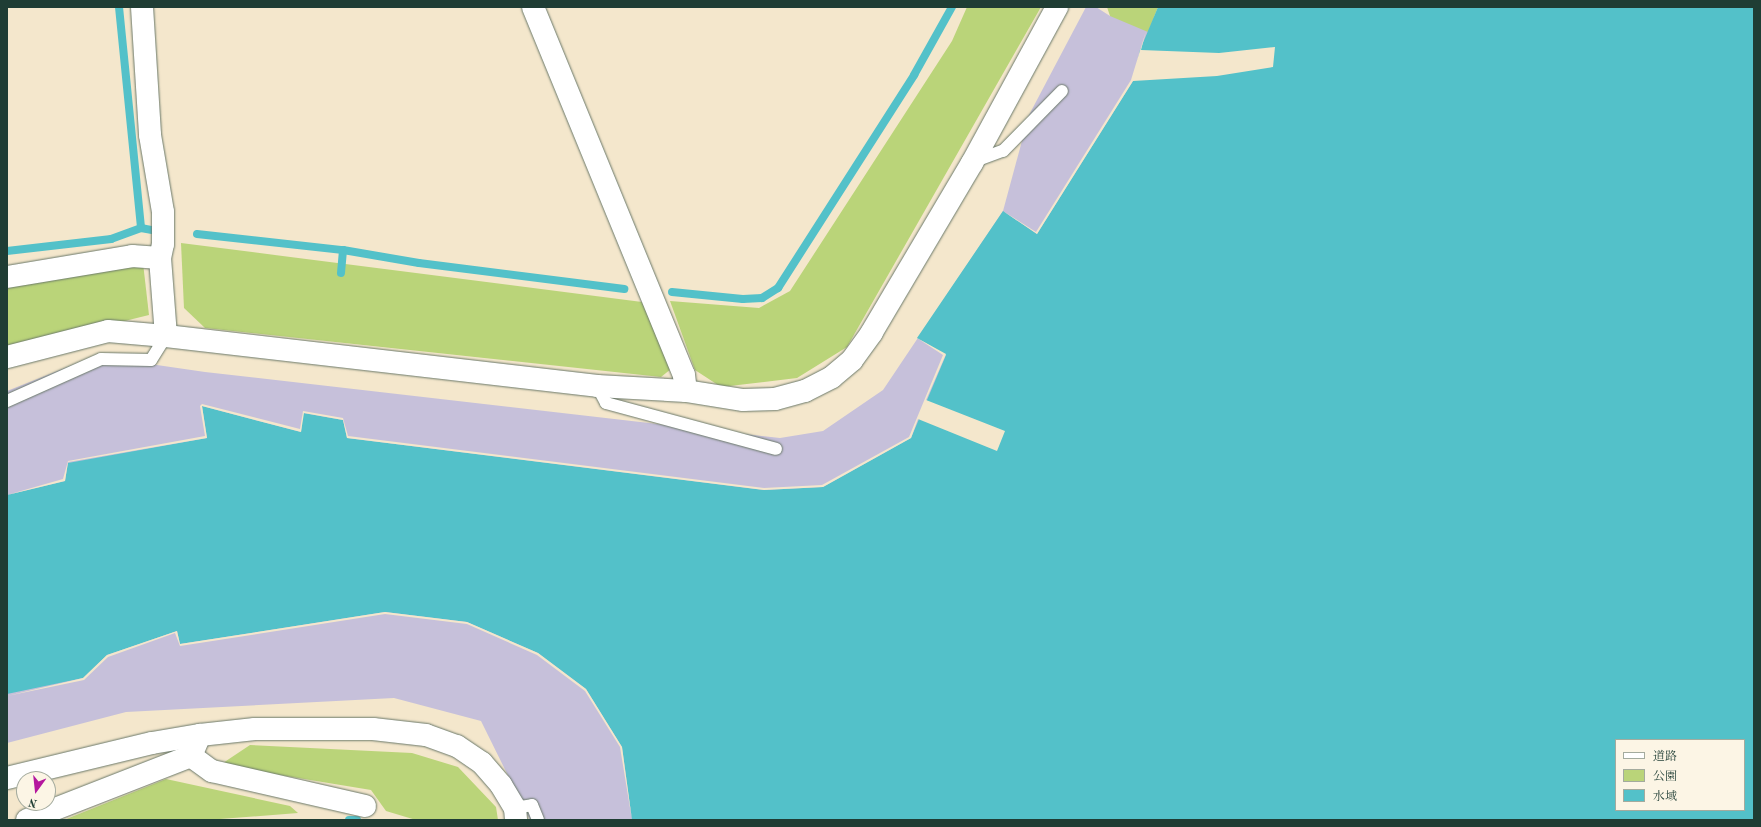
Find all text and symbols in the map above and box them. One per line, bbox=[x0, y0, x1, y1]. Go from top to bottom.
legend bbox=[1615, 739, 1745, 811]
text: 道路 bbox=[1653, 751, 1677, 763]
north arrow bbox=[16, 771, 56, 811]
text: 公園 bbox=[1653, 771, 1677, 783]
text: 水域 bbox=[1653, 791, 1677, 803]
text: N bbox=[28, 796, 39, 809]

